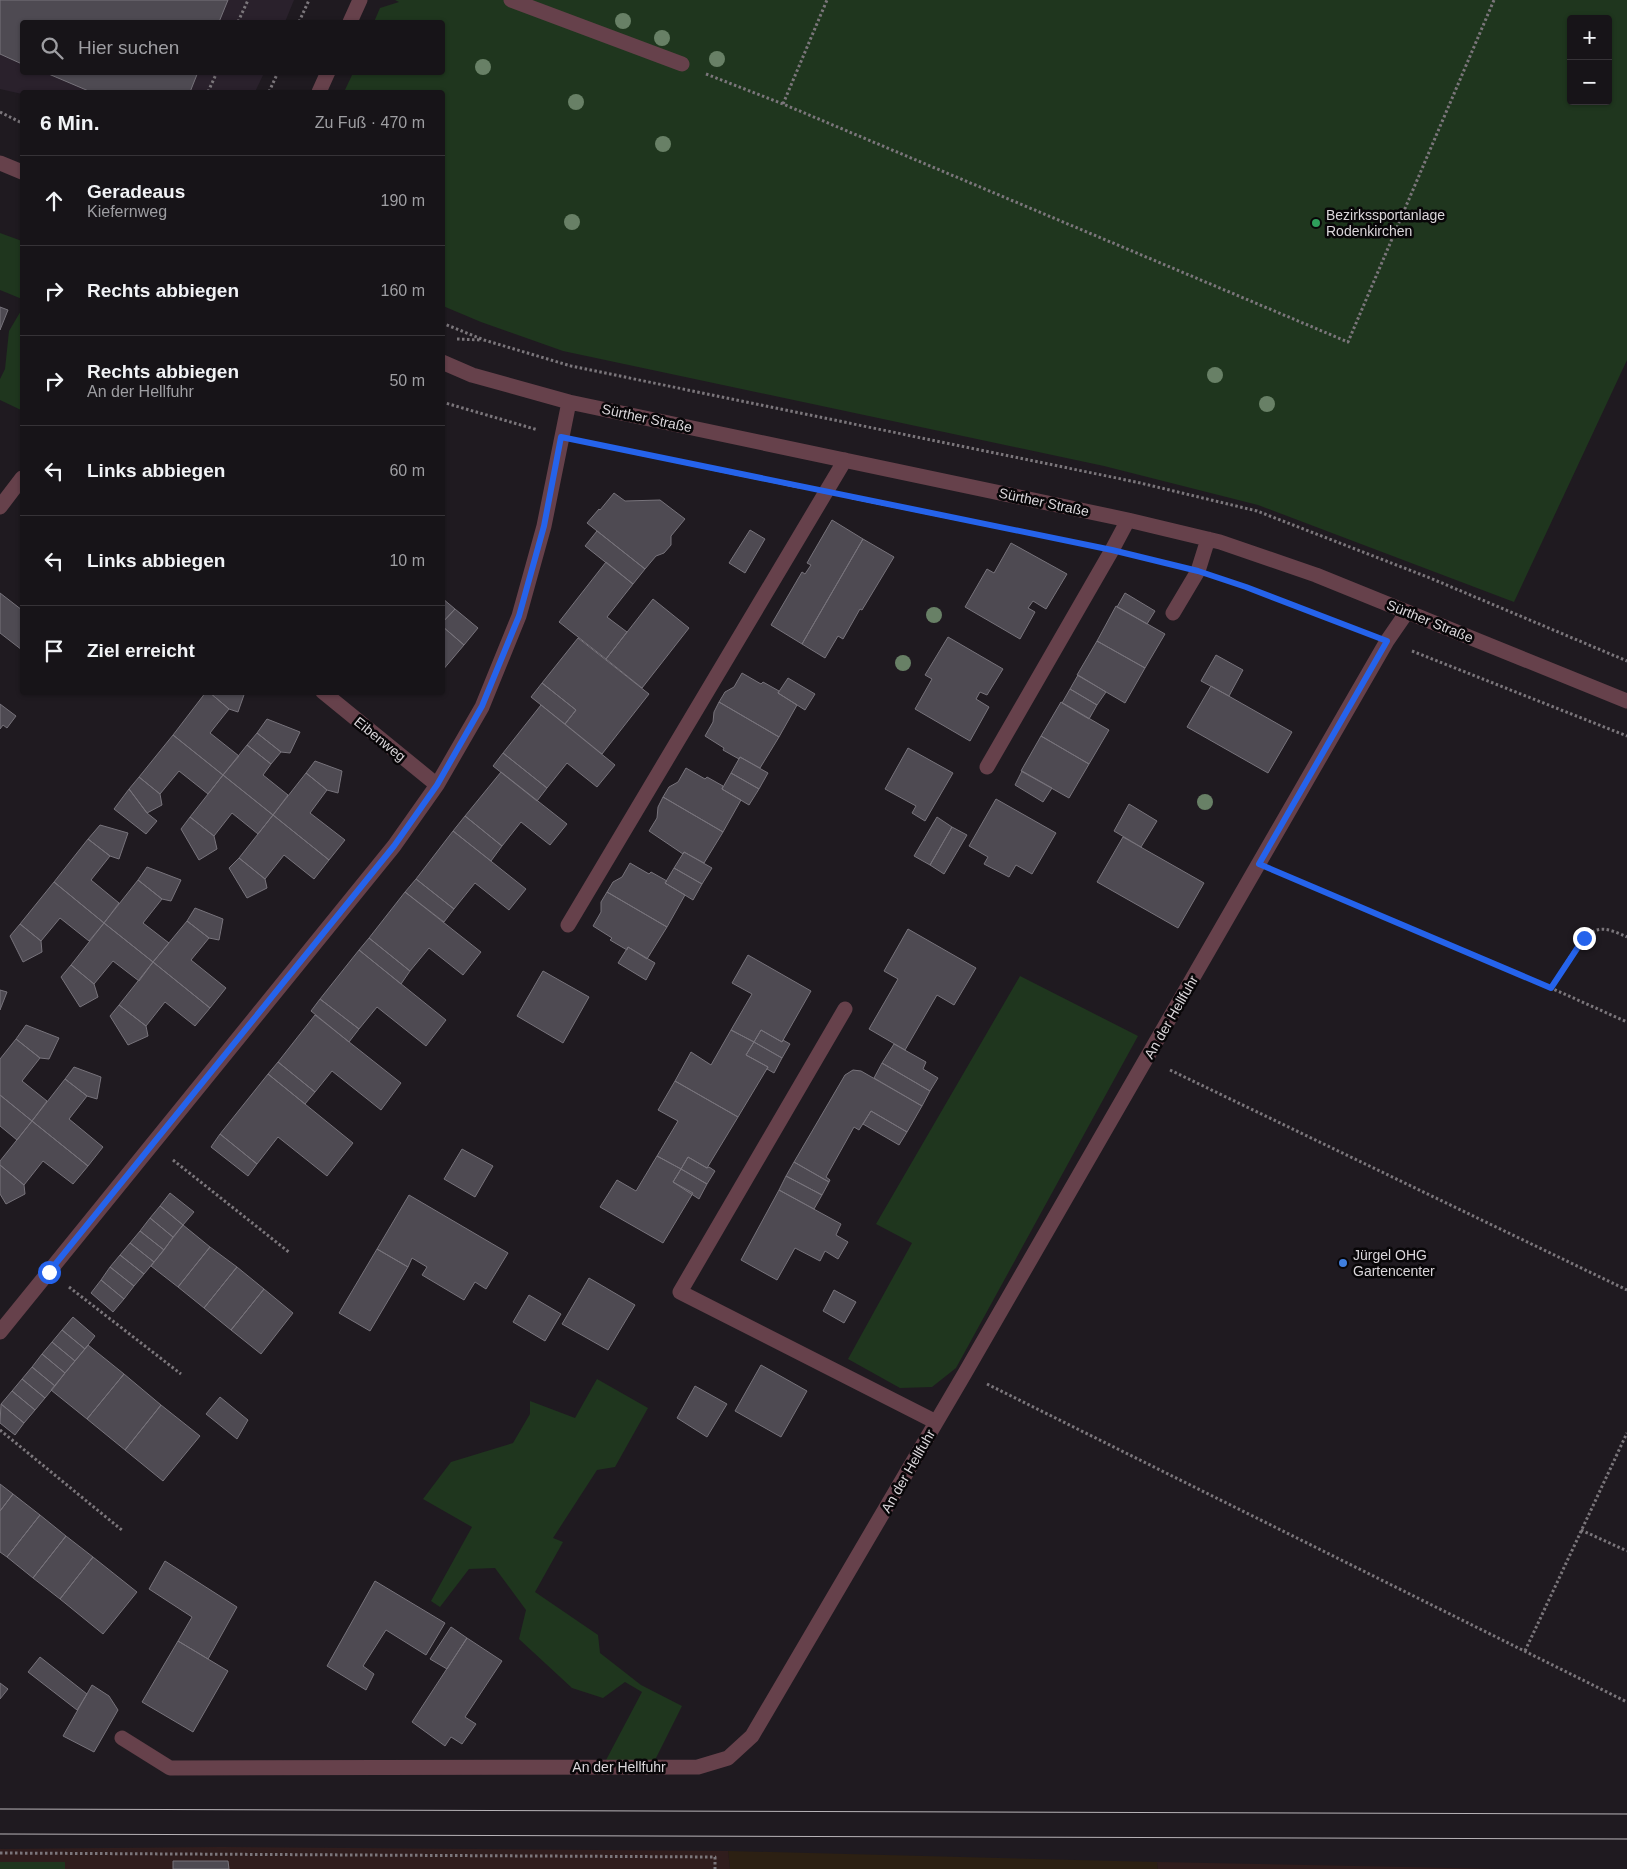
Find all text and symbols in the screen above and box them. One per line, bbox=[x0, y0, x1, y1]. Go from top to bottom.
map controls bbox=[1567, 15, 1612, 105]
button: + bbox=[1567, 15, 1612, 60]
search box bbox=[20, 20, 445, 75]
icon: search bbox=[38, 34, 66, 62]
text: Hier suchen bbox=[78, 37, 179, 58]
button: − bbox=[1567, 60, 1612, 105]
text: 6 Min. bbox=[40, 111, 100, 134]
text: Zu Fuß · 470 m bbox=[315, 114, 425, 131]
text: Geradeaus bbox=[87, 181, 185, 202]
icon: ahead bbox=[40, 187, 68, 215]
text: 190 m bbox=[381, 192, 425, 209]
text: Kiefernweg bbox=[87, 203, 167, 220]
place label: Bezirkssportanlage Rodenkirchen bbox=[1326, 207, 1445, 239]
marker: Bezirkssportanlage Rodenkirchen bbox=[1310, 217, 1322, 229]
icon: right bbox=[40, 277, 68, 305]
text: Rechts abbiegen bbox=[87, 280, 239, 301]
text: 160 m bbox=[381, 282, 425, 299]
text: Rechts abbiegen bbox=[87, 361, 239, 382]
icon: right bbox=[40, 367, 68, 395]
text: 50 m bbox=[389, 372, 425, 389]
text: An der Hellfuhr bbox=[87, 383, 194, 400]
street label: Sürther Straße bbox=[600, 401, 694, 435]
icon: left bbox=[40, 457, 68, 485]
text: Links abbiegen bbox=[87, 460, 225, 481]
text: 60 m bbox=[389, 462, 425, 479]
street label: Sürther Straße bbox=[997, 485, 1091, 519]
icon: left bbox=[40, 547, 68, 575]
text: Links abbiegen bbox=[87, 550, 225, 571]
text: 10 m bbox=[389, 552, 425, 569]
street label: Sürther Straße bbox=[1384, 596, 1476, 646]
icon: arrive bbox=[40, 637, 68, 665]
text: Ziel erreicht bbox=[87, 640, 195, 661]
street label: Eibenweg bbox=[351, 713, 409, 765]
route end bbox=[1573, 927, 1596, 950]
street label: An der Hellfuhr bbox=[1141, 972, 1201, 1061]
place label: Jürgel OHG Gartencenter bbox=[1353, 1247, 1435, 1279]
marker: Jürgel OHG Gartencenter bbox=[1337, 1257, 1349, 1269]
route start bbox=[38, 1261, 61, 1284]
street label: An der Hellfuhr bbox=[878, 1426, 938, 1515]
street label: An der Hellfuhr bbox=[572, 1759, 666, 1775]

